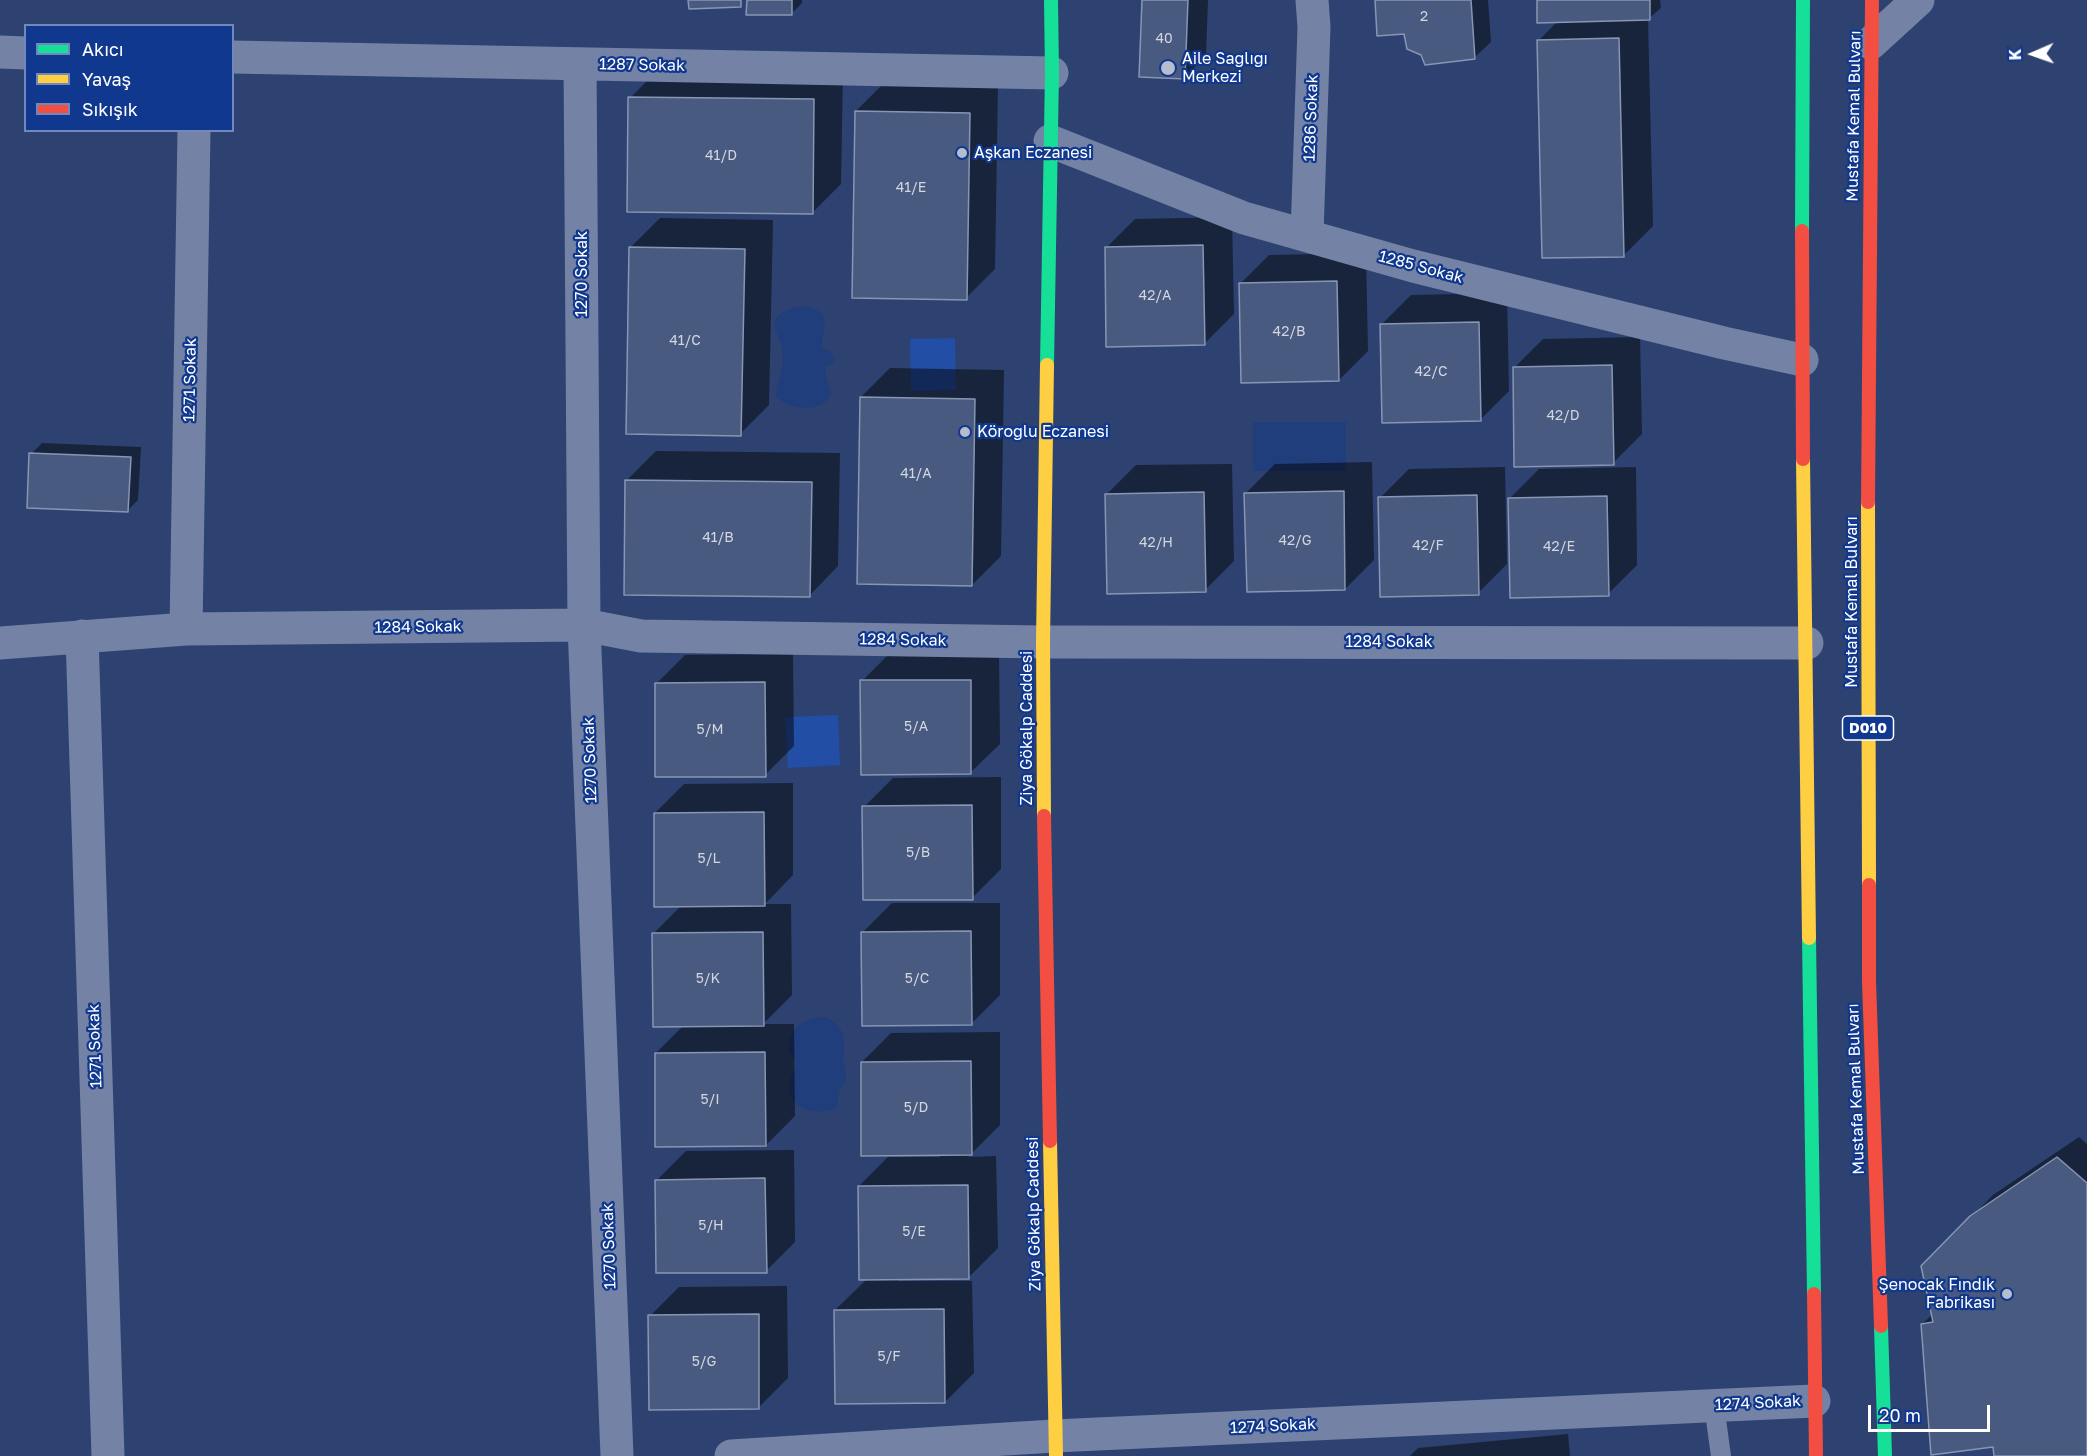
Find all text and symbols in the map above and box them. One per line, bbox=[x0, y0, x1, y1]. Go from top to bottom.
house number: 2 bbox=[1420, 9, 1428, 25]
legend bbox=[24, 24, 234, 132]
north arrow bbox=[2003, 24, 2063, 84]
street label: Mustafa Kemal Bulvarı bbox=[1843, 30, 1865, 202]
house number: 40 bbox=[1155, 31, 1173, 47]
text: Akıcı bbox=[82, 38, 124, 60]
text: K bbox=[2005, 48, 2025, 61]
place label: Aile Sağlığı Merkezi bbox=[1182, 49, 1268, 87]
street label: 1287 Sokak bbox=[599, 55, 685, 75]
marker: Aile Sağlığı Merkezi bbox=[1159, 59, 1177, 77]
text: Yavaş bbox=[82, 68, 131, 90]
street label: 1286 Sokak bbox=[1300, 74, 1322, 162]
text: Sıkışık bbox=[82, 98, 138, 120]
place label: Aşkan Eczanesi bbox=[974, 143, 1092, 163]
marker: Aşkan Eczanesi bbox=[955, 146, 969, 160]
house number: 41/D bbox=[705, 148, 737, 164]
house number: 41/E bbox=[896, 180, 926, 196]
street label: 1270 Sokak bbox=[572, 231, 592, 317]
street label: 1285 Sokak bbox=[1377, 246, 1465, 288]
house number: 42/A bbox=[1139, 288, 1171, 304]
house number: 42/B bbox=[1273, 324, 1305, 340]
house number: 41/C bbox=[669, 333, 701, 349]
street label: 1271 Sokak bbox=[180, 338, 200, 422]
house number: 42/C bbox=[1415, 364, 1447, 380]
house number: 42/D bbox=[1546, 408, 1580, 424]
place label: Köroğlu Eczanesi bbox=[977, 422, 1109, 442]
marker: Köroğlu Eczanesi bbox=[958, 425, 972, 439]
house number: 41/A bbox=[900, 466, 932, 482]
street label: Mustafa Kemal Bulvarı bbox=[1842, 516, 1862, 688]
house number: 41/B bbox=[702, 530, 734, 546]
house number: 42/G bbox=[1278, 533, 1312, 549]
house number: 42/H bbox=[1139, 535, 1173, 551]
house number: 42/F bbox=[1412, 538, 1444, 554]
house number: 42/E bbox=[1543, 539, 1575, 555]
street label: 1284 Sokak bbox=[374, 617, 462, 637]
street label: 1284 Sokak bbox=[859, 630, 947, 650]
street label: 1284 Sokak bbox=[1345, 632, 1433, 652]
street label: Ziya Gökalp Caddesi bbox=[1017, 651, 1037, 805]
road number: D010 bbox=[1842, 716, 1894, 740]
street label: 1270 Sokak bbox=[579, 717, 601, 803]
house number: 5/A bbox=[904, 719, 928, 735]
house number: 5/M bbox=[697, 722, 723, 738]
house number: 5/B bbox=[906, 845, 930, 861]
house number: 5/L bbox=[698, 851, 720, 867]
house number: 5/K bbox=[696, 971, 720, 987]
house number: 5/C bbox=[905, 971, 929, 987]
street label: Mustafa Kemal Bulvarı bbox=[1843, 1003, 1869, 1175]
street label: 1271 Sokak bbox=[84, 1004, 106, 1088]
house number: 5/I bbox=[700, 1092, 720, 1108]
house number: 5/D bbox=[904, 1100, 928, 1116]
street label: Ziya Gökalp Caddesi bbox=[1023, 1136, 1045, 1292]
street label: 1270 Sokak bbox=[598, 1203, 620, 1289]
house number: 5/H bbox=[698, 1218, 724, 1234]
house number: 5/E bbox=[902, 1224, 926, 1240]
place label: Şenocak Fındık Fabrikası bbox=[1878, 1275, 1995, 1313]
marker: Şenocak Fındık Fabrikası bbox=[2000, 1287, 2014, 1301]
house number: 5/F bbox=[877, 1349, 901, 1365]
house number: 5/G bbox=[692, 1354, 716, 1370]
street label: 1274 Sokak bbox=[1715, 1391, 1801, 1415]
scale bar bbox=[1871, 1393, 1992, 1431]
text: 20 m bbox=[1879, 1404, 1921, 1426]
street label: 1274 Sokak bbox=[1230, 1414, 1316, 1438]

